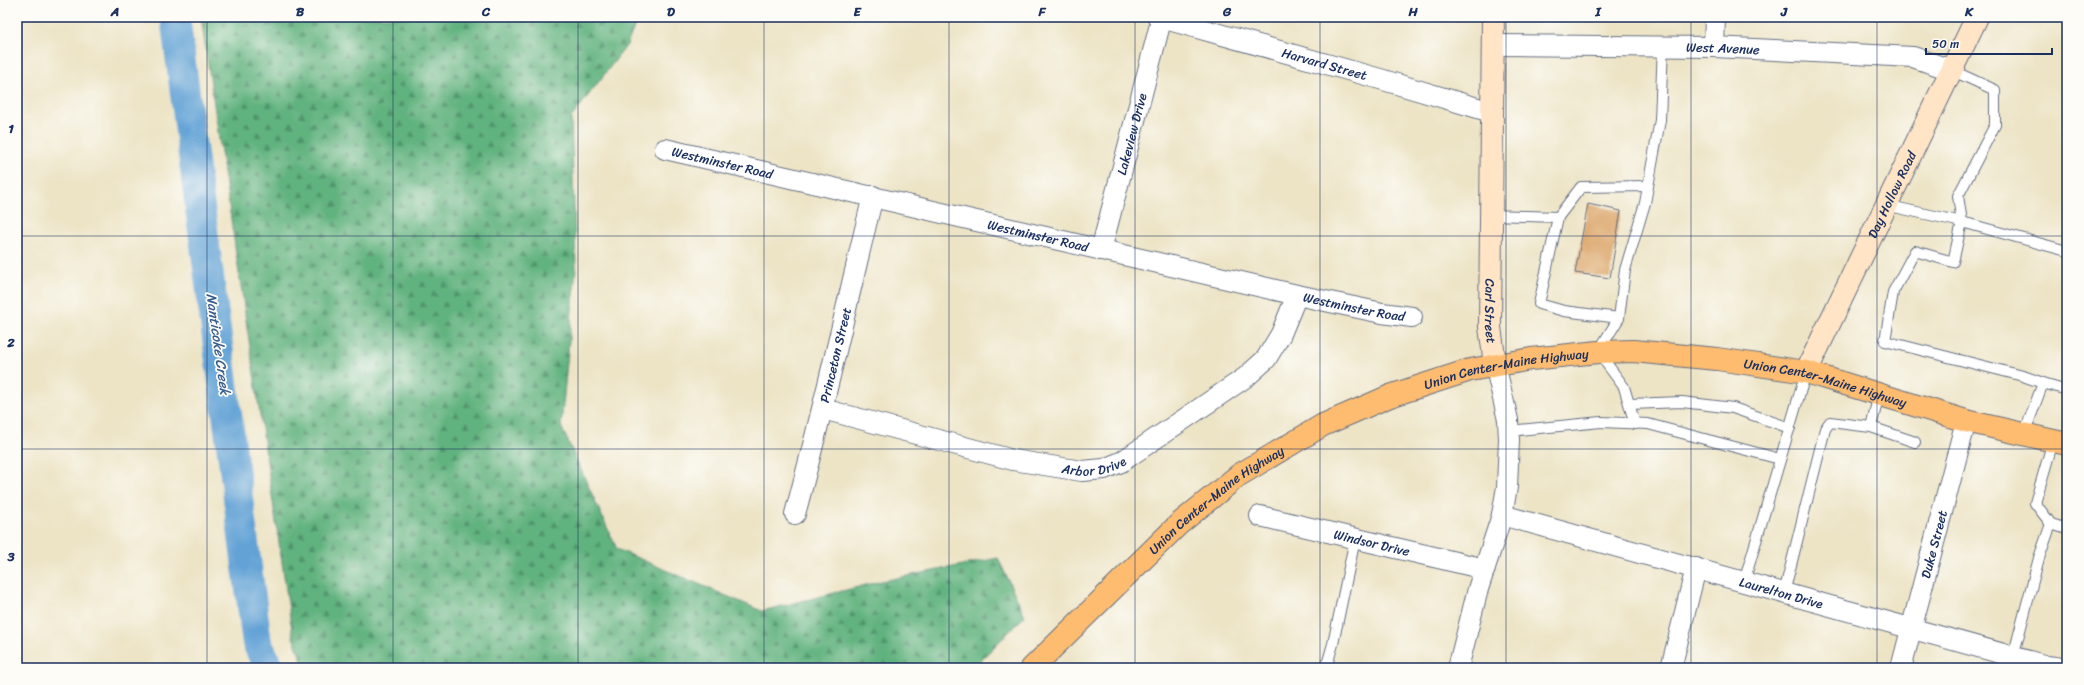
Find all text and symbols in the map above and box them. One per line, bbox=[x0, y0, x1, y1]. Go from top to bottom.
text: A bbox=[110, 0, 119, 23]
text: B bbox=[296, 0, 305, 23]
text: C bbox=[481, 0, 491, 23]
text: D bbox=[667, 0, 675, 23]
text: E bbox=[853, 0, 862, 23]
text: F bbox=[1037, 0, 1046, 23]
text: G bbox=[1222, 0, 1232, 23]
text: H bbox=[1407, 0, 1418, 23]
text: I bbox=[1594, 0, 1602, 23]
text: J bbox=[1780, 0, 1788, 23]
text: K bbox=[1964, 0, 1974, 23]
scale bar bbox=[1926, 30, 2052, 56]
text: 50 m bbox=[1932, 33, 1959, 55]
street label: West Avenue bbox=[1686, 35, 1761, 61]
street label: Harvard Street bbox=[1279, 41, 1370, 86]
street label: Lakeview Drive bbox=[1110, 90, 1153, 177]
text: 1 bbox=[8, 117, 14, 140]
street label: Westminster Road bbox=[670, 139, 776, 185]
street label: Day Hollow Road bbox=[1861, 146, 1923, 242]
street label: Westminster Road bbox=[985, 212, 1092, 258]
street label: Carl Street bbox=[1478, 278, 1504, 345]
street label: Westminster Road bbox=[1301, 285, 1407, 328]
water label: Nanticoke Creek bbox=[199, 292, 238, 398]
street label: Princeton Street bbox=[813, 305, 858, 405]
text: 2 bbox=[6, 331, 15, 354]
street label: Union Center-Maine Highway bbox=[1421, 342, 1590, 396]
street label: Union Center-Maine Highway bbox=[1742, 352, 1910, 414]
street label: Union Center-Maine Highway bbox=[1143, 439, 1289, 560]
street label: Arbor Drive bbox=[1059, 450, 1131, 482]
street label: Duke Street bbox=[1914, 507, 1954, 581]
street label: Windsor Drive bbox=[1332, 522, 1413, 563]
text: 3 bbox=[6, 545, 15, 568]
street label: Laurelton Drive bbox=[1737, 570, 1826, 615]

